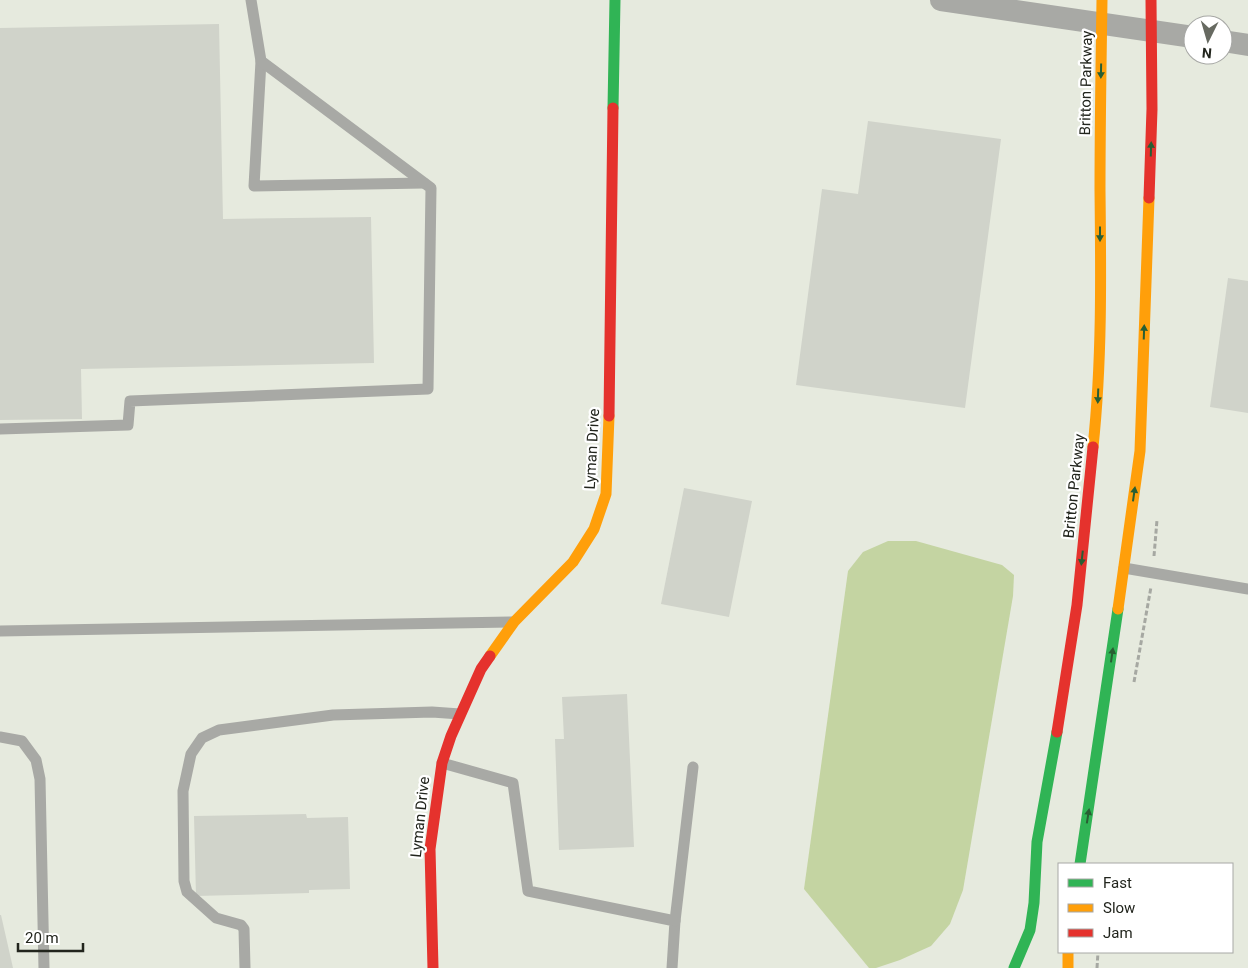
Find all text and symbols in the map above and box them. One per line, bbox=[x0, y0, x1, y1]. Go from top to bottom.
north arrow bbox=[1183, 15, 1233, 65]
street label: Britton Parkway bbox=[1076, 30, 1096, 136]
text: N bbox=[1201, 45, 1212, 61]
one-way arrow bbox=[1097, 64, 1105, 80]
one-way arrow bbox=[1147, 141, 1155, 157]
one-way arrow bbox=[1096, 226, 1104, 242]
one-way arrow bbox=[1141, 324, 1149, 340]
one-way arrow bbox=[1093, 388, 1101, 404]
street label: Lyman Drive bbox=[581, 408, 603, 490]
street label: Britton Parkway bbox=[1060, 433, 1088, 539]
one-way arrow bbox=[1130, 486, 1138, 502]
one-way arrow bbox=[1078, 550, 1086, 566]
one-way arrow bbox=[1108, 647, 1116, 663]
street label: Lyman Drive bbox=[407, 776, 433, 858]
one-way arrow bbox=[1084, 808, 1092, 824]
legend bbox=[1058, 863, 1233, 953]
text: Fast bbox=[1103, 874, 1132, 892]
text: Slow bbox=[1103, 899, 1135, 917]
scale bar bbox=[18, 920, 82, 952]
text: Jam bbox=[1103, 924, 1133, 942]
text: 20 m bbox=[25, 929, 59, 947]

